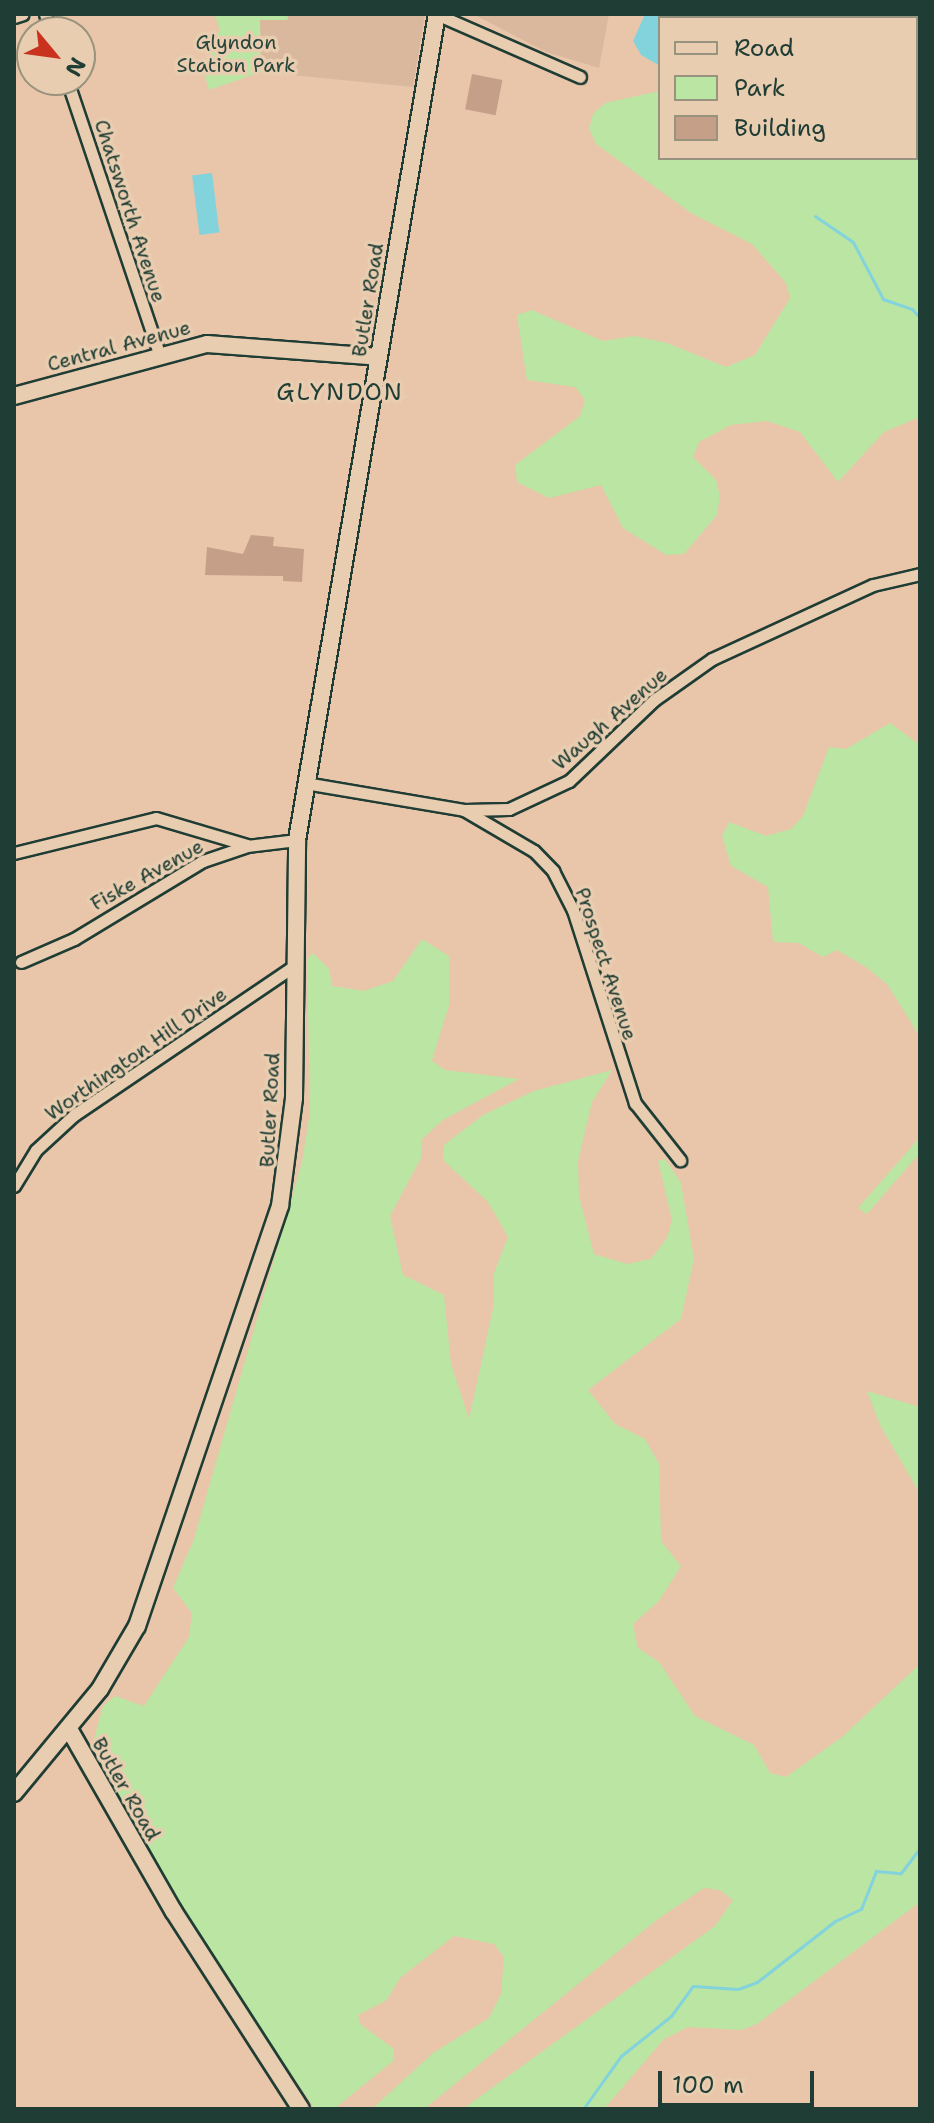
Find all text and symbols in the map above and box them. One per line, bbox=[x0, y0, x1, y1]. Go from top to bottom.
north arrow bbox=[16, 16, 96, 96]
legend bbox=[658, 16, 918, 160]
park label: Glyndon Station Park bbox=[176, 30, 296, 77]
text: Road bbox=[734, 32, 794, 64]
text: N bbox=[59, 52, 93, 82]
text: Park bbox=[734, 72, 786, 104]
text: Building bbox=[734, 112, 826, 144]
street label: Chatsworth Avenue bbox=[89, 117, 171, 305]
street label: Butler Road bbox=[347, 241, 389, 359]
street label: Central Avenue bbox=[45, 315, 193, 377]
district label: GLYNDON bbox=[276, 379, 404, 407]
street label: Waugh Avenue bbox=[548, 663, 672, 775]
street label: Fiske Avenue bbox=[86, 834, 208, 916]
street label: Prospect Avenue bbox=[570, 885, 642, 1043]
street label: Worthington Hill Drive bbox=[40, 982, 232, 1126]
street label: Butler Road bbox=[255, 1052, 285, 1168]
street label: Butler Road bbox=[87, 1733, 165, 1845]
scale bar bbox=[662, 2055, 818, 2105]
text: 100 m bbox=[672, 2069, 744, 2101]

